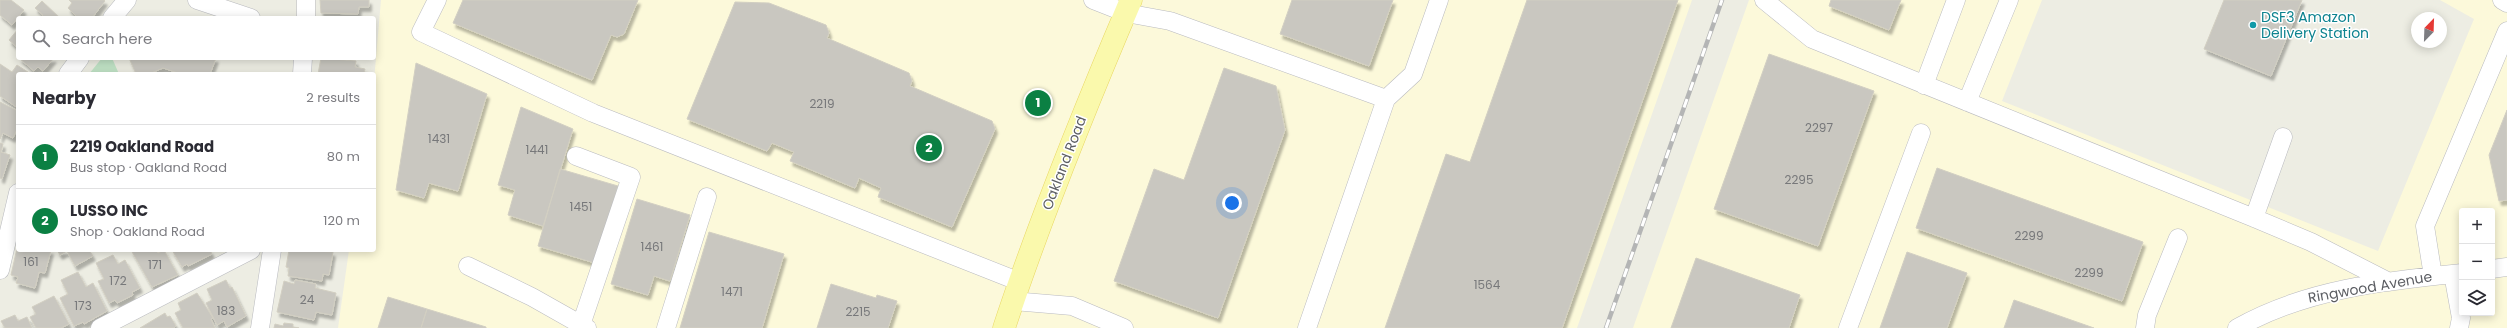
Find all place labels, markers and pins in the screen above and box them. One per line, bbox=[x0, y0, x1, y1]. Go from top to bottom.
place label: DSF3 Amazon Delivery Station bbox=[2261, 7, 2369, 43]
marker: DSF3 Amazon Delivery Station bbox=[2248, 20, 2258, 30]
pin: 1 bbox=[1025, 88, 1051, 118]
pin: 2 bbox=[916, 133, 942, 163]

